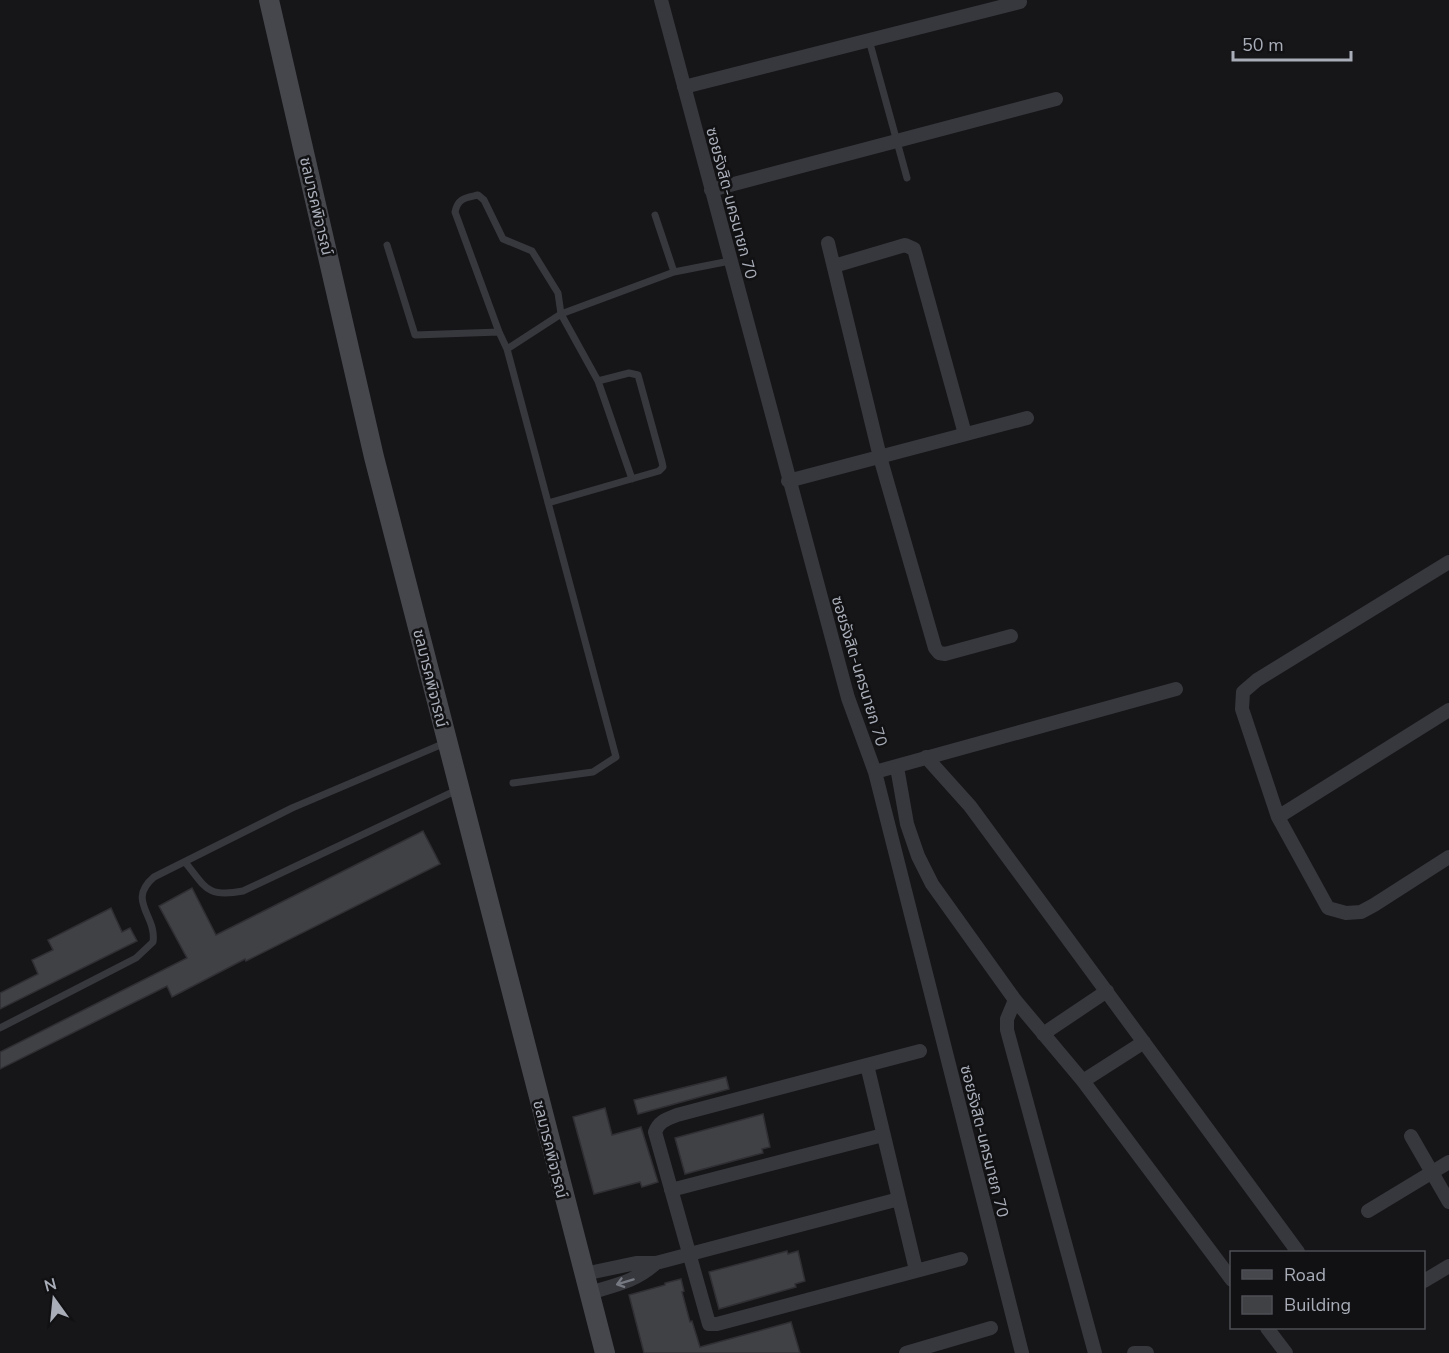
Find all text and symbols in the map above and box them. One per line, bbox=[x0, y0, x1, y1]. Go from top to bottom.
scale bar bbox=[1233, 24, 1352, 62]
text: 50 m bbox=[1242, 33, 1284, 57]
street label: ซอยรังสิต-นครนายก 70 bbox=[700, 125, 762, 282]
street label: ชลมารคพิจารณ์ bbox=[294, 155, 338, 258]
street label: ซอยรังสิต-นครนายก 70 bbox=[826, 593, 892, 749]
street label: ชลมารคพิจารณ์ bbox=[407, 627, 453, 730]
street label: ซอยรังสิต-นครนายก 70 bbox=[954, 1063, 1014, 1220]
street label: ชลมารคพิจารณ์ bbox=[527, 1098, 573, 1201]
legend bbox=[1230, 1251, 1425, 1329]
text: Road bbox=[1284, 1263, 1326, 1287]
north arrow bbox=[24, 1269, 84, 1329]
text: N bbox=[42, 1273, 59, 1298]
one-way arrow bbox=[616, 1277, 635, 1288]
text: Building bbox=[1284, 1293, 1351, 1317]

